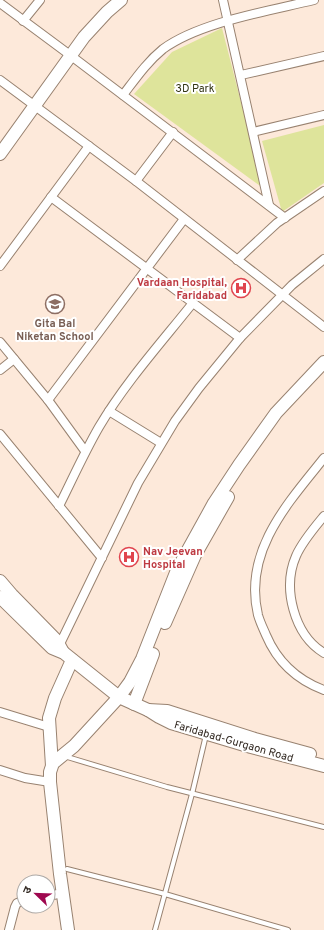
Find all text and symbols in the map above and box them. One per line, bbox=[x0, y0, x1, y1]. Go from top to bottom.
park label: 3D Park bbox=[175, 82, 215, 96]
place label: Vardaan Hospital, Faridabad bbox=[137, 276, 227, 303]
hospital icon: Vardaan Hospital, Faridabad bbox=[230, 277, 252, 299]
school or university icon: Gita Bal Niketan School bbox=[44, 293, 66, 315]
place label: Gita Bal Niketan School bbox=[16, 317, 94, 344]
place label: Nav Jeevan Hospital bbox=[143, 545, 203, 572]
hospital icon: Nav Jeevan Hospital bbox=[118, 546, 140, 568]
street label: Faridabad-Gurgaon Road bbox=[172, 718, 295, 766]
north arrow bbox=[16, 874, 56, 914]
text: उ bbox=[20, 884, 36, 896]

